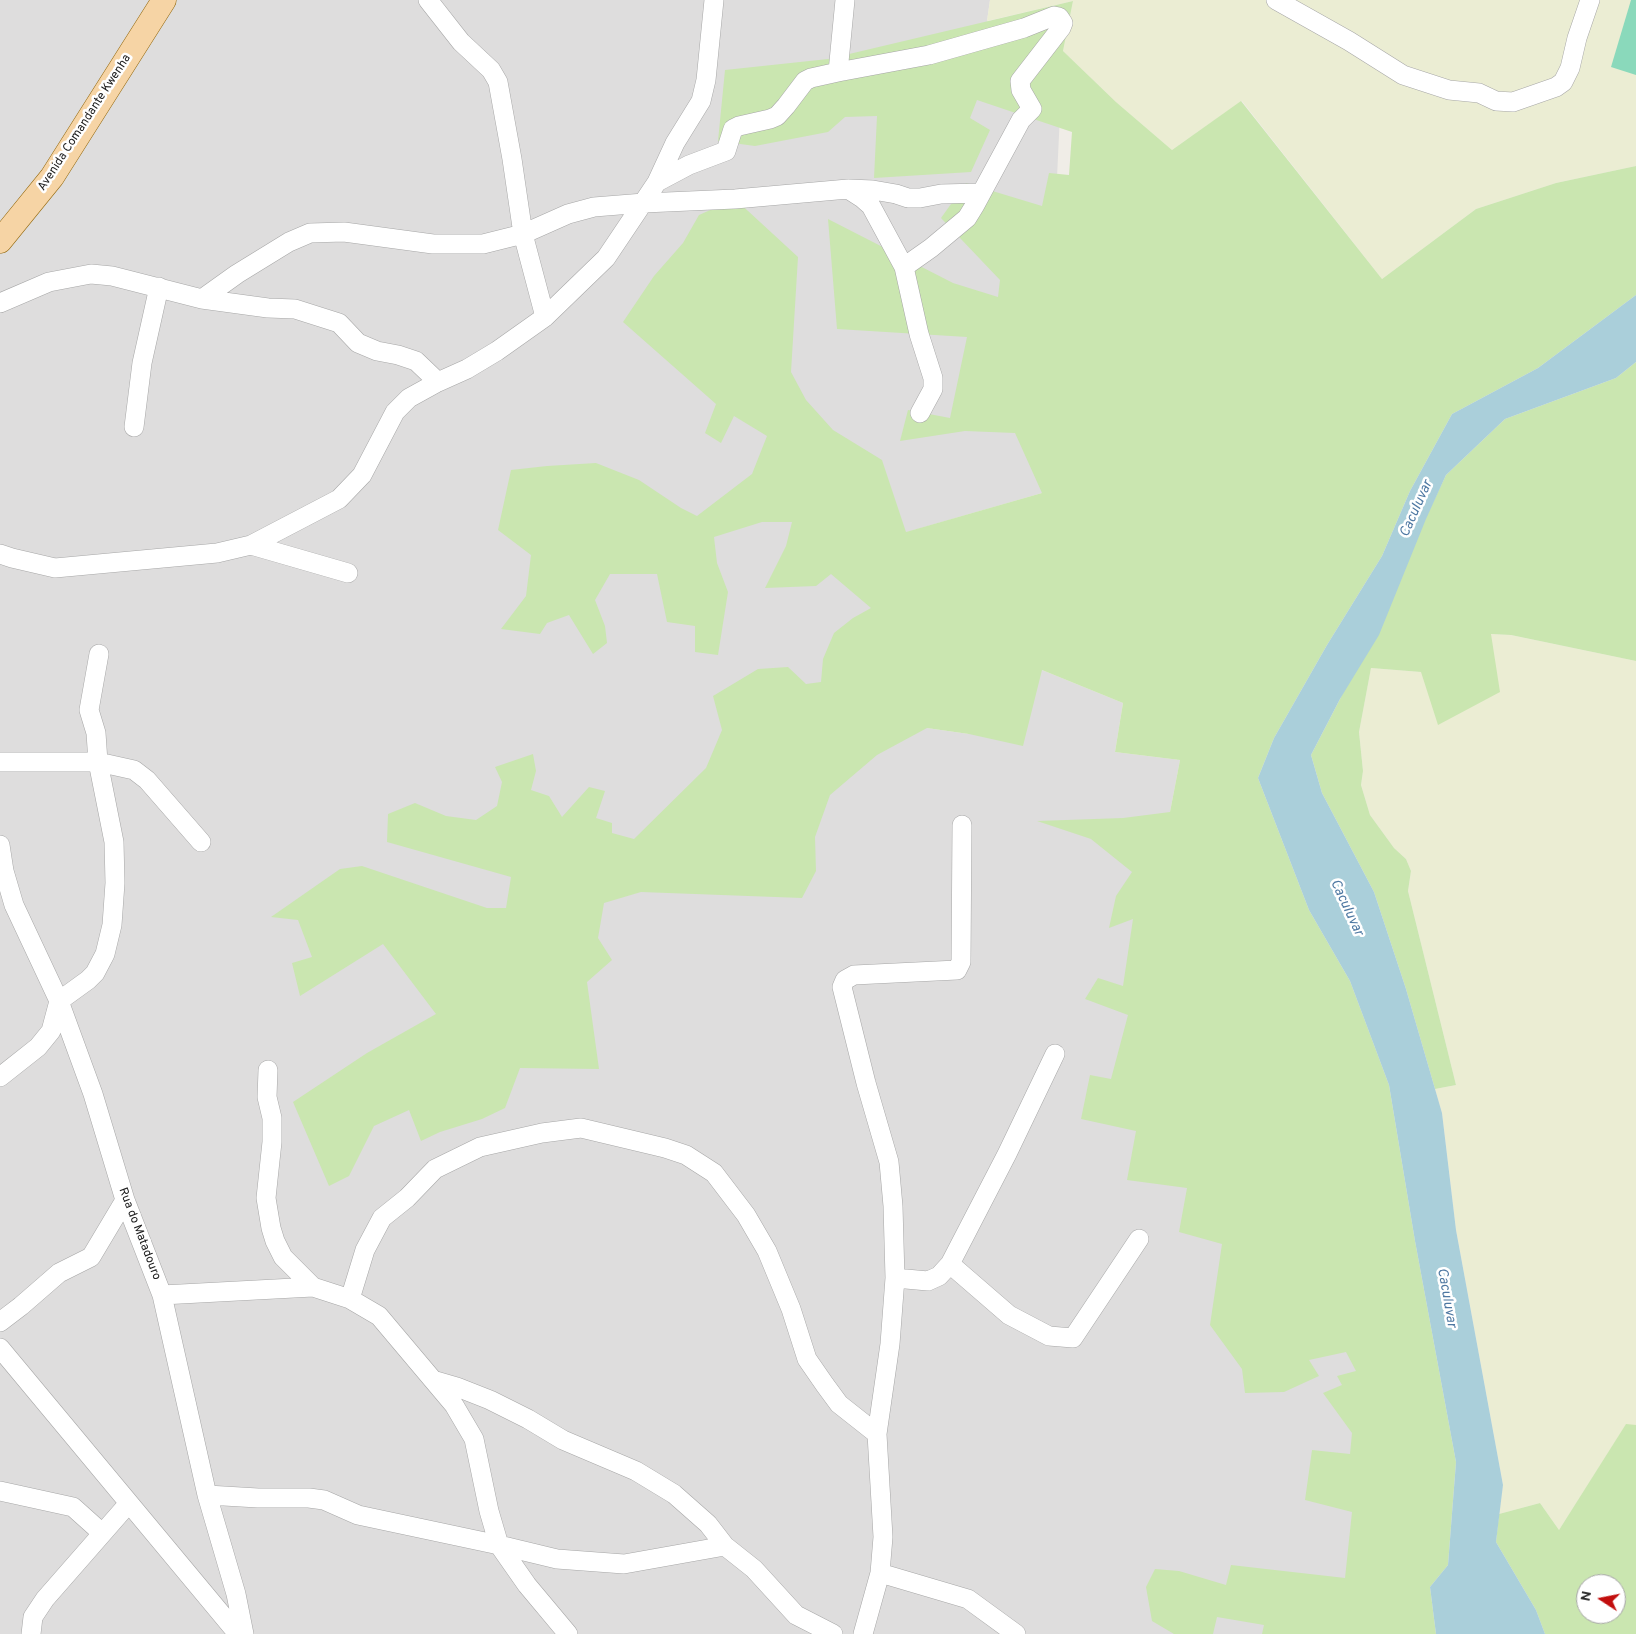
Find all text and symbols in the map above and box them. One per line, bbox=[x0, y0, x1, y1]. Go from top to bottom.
street label: Avenida Comandante Kwenha bbox=[35, 52, 135, 194]
water label: Caculuvar bbox=[1397, 478, 1437, 540]
water label: Caculuvar bbox=[1326, 877, 1366, 939]
street label: Rua do Matadouro bbox=[115, 1186, 163, 1282]
water label: Caculuvar bbox=[1432, 1267, 1460, 1329]
north arrow bbox=[1576, 1574, 1626, 1624]
text: N bbox=[1577, 1590, 1596, 1603]

